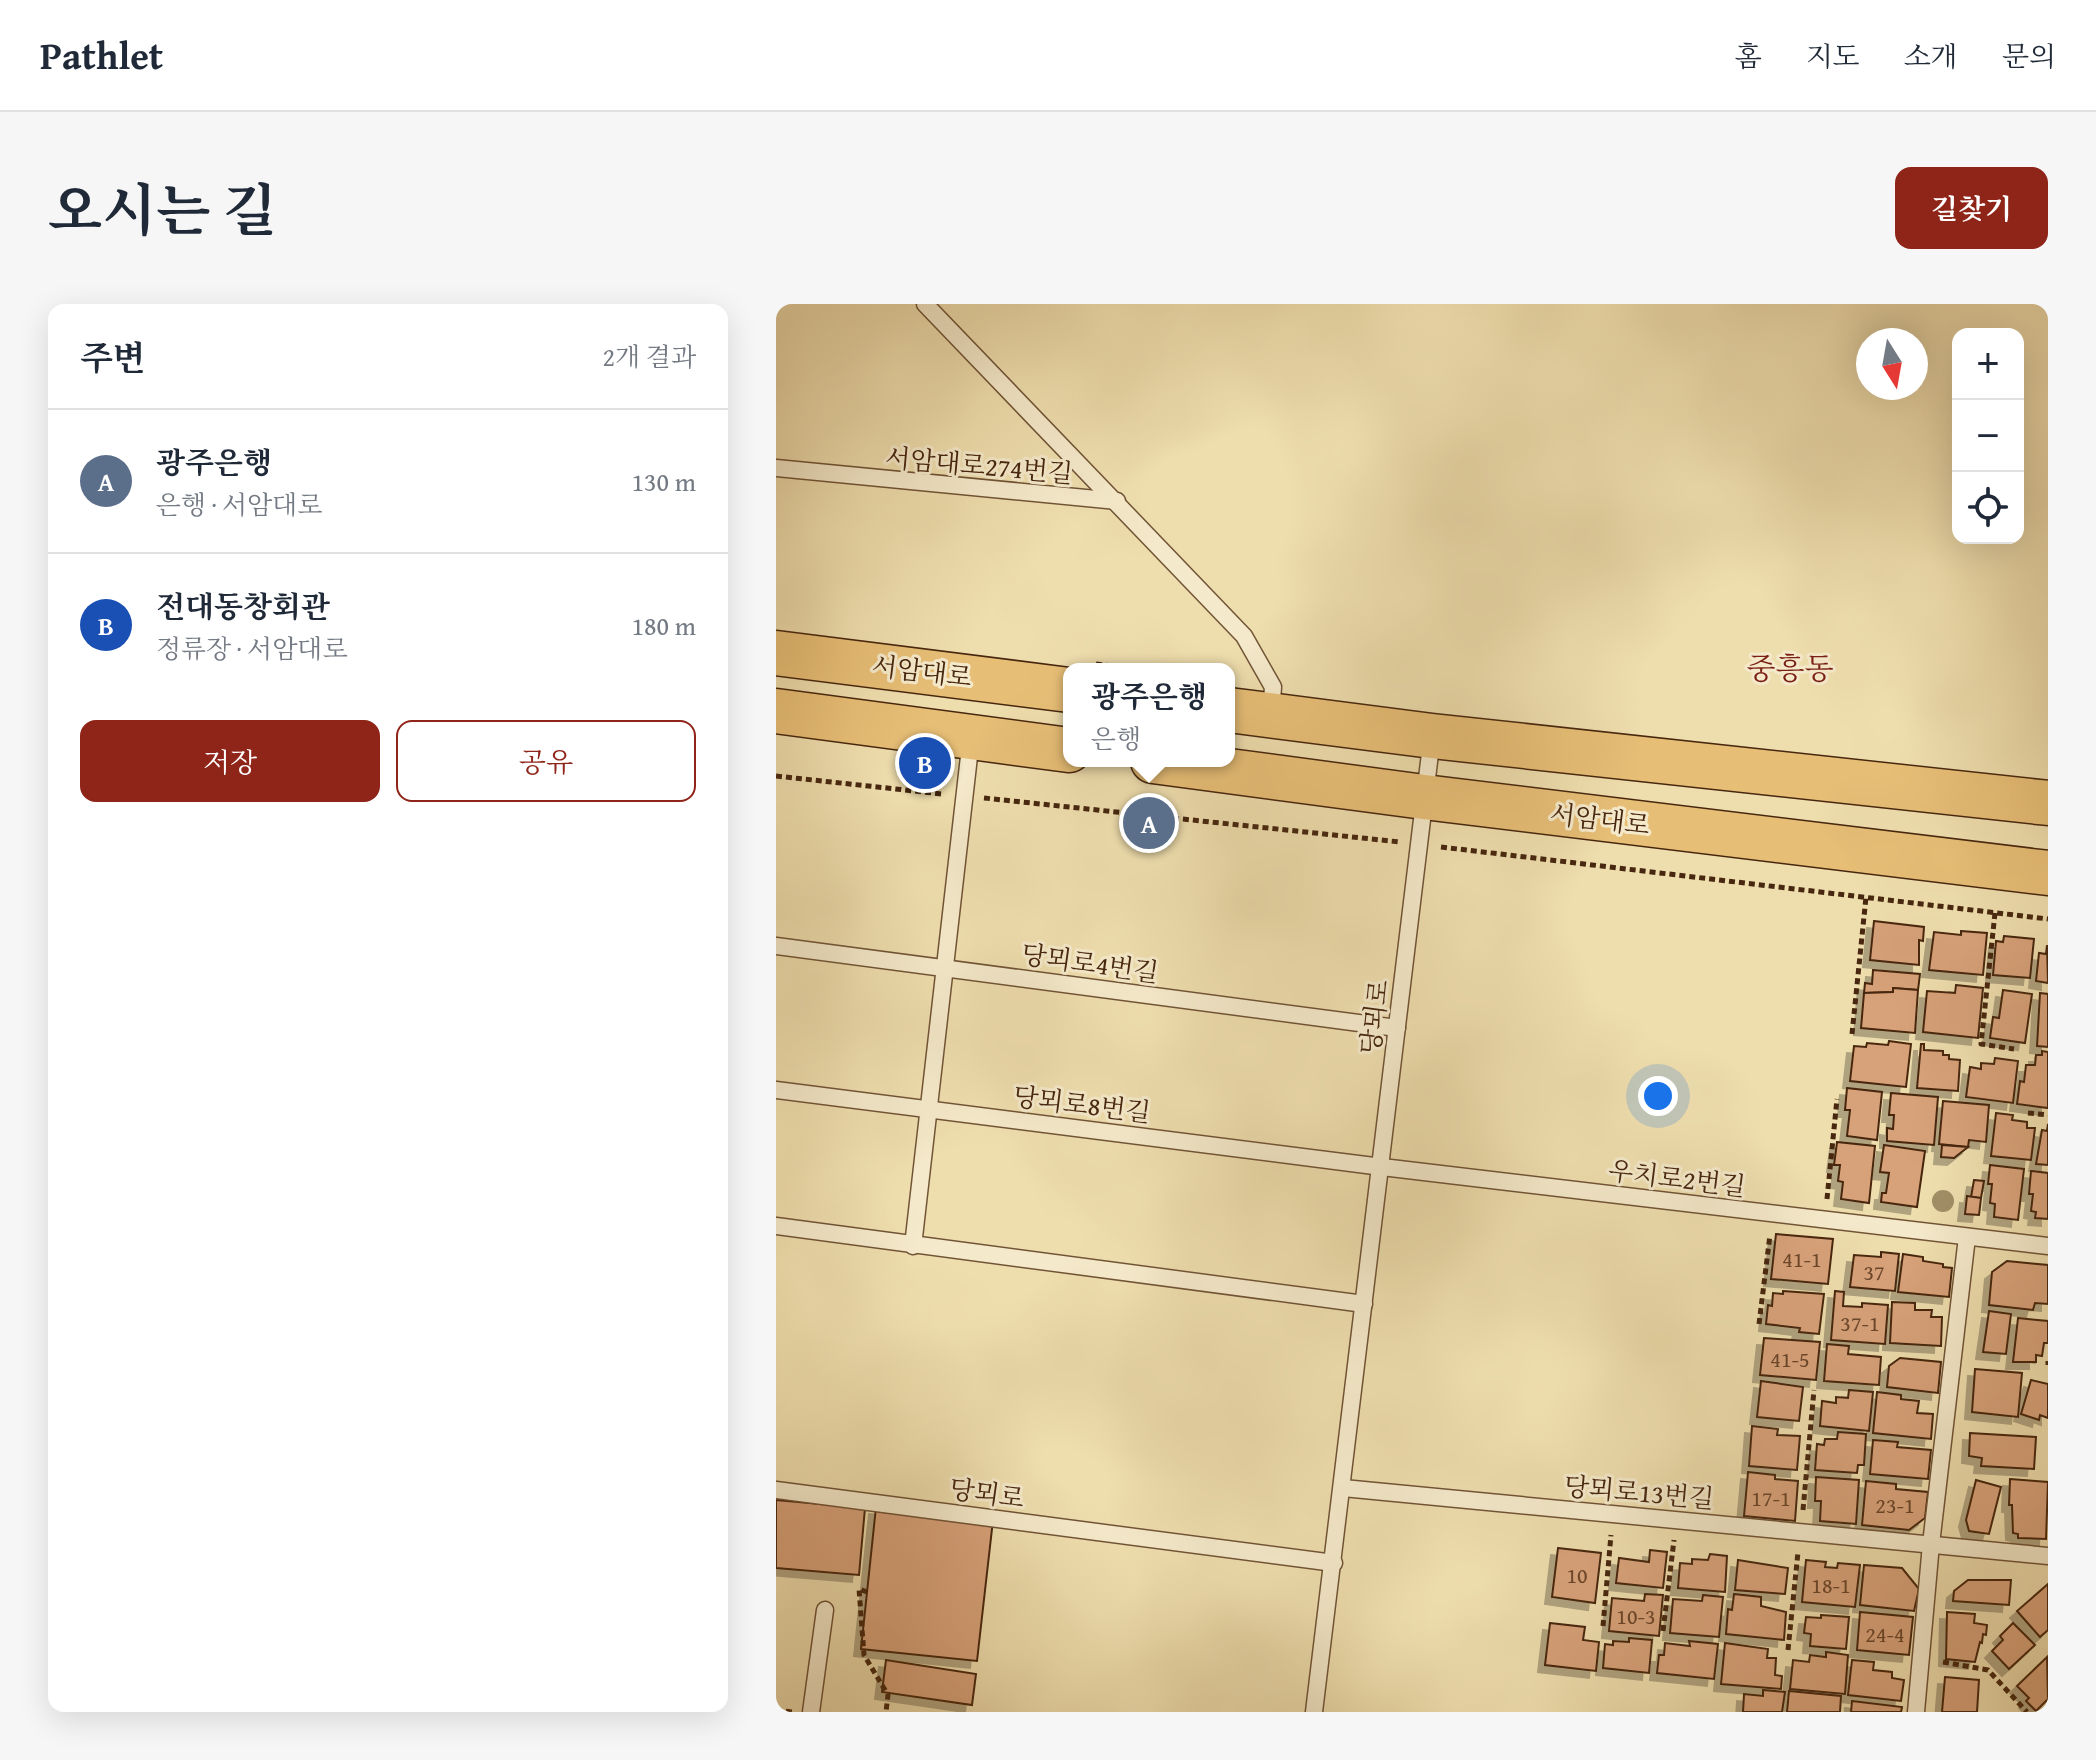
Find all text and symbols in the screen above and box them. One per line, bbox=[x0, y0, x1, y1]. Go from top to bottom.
text: Pathlet bbox=[40, 27, 163, 83]
text: 홈 bbox=[1735, 35, 1762, 76]
text: 지도 bbox=[1806, 35, 1860, 76]
text: 소개 bbox=[1904, 35, 1958, 76]
text: 문의 bbox=[2002, 35, 2056, 76]
button: 길찾기 bbox=[1895, 167, 2048, 249]
text: 오시는 길 bbox=[48, 168, 277, 251]
north arrow bbox=[1856, 328, 1928, 400]
map controls bbox=[1952, 328, 2024, 544]
button: + bbox=[1952, 328, 2024, 400]
text: 주변 bbox=[80, 333, 146, 382]
text: 2개 결과 bbox=[602, 337, 696, 376]
button: − bbox=[1952, 400, 2024, 472]
street label: 서암대로274번길 bbox=[884, 437, 1074, 493]
text: 광주은행 bbox=[156, 440, 272, 484]
text: A bbox=[98, 462, 114, 501]
text: 130 m bbox=[631, 462, 696, 501]
button: locate bbox=[1952, 472, 2024, 544]
text: 은행 · 서암대로 bbox=[156, 485, 322, 524]
text: 전대동창회관 bbox=[156, 584, 330, 628]
text: B bbox=[98, 606, 114, 645]
text: 180 m bbox=[631, 606, 696, 645]
text: 정류장 · 서암대로 bbox=[156, 629, 348, 668]
street label: 서암대로 bbox=[870, 646, 974, 696]
district label: 중흥동 bbox=[1747, 646, 1833, 690]
popup bbox=[1063, 663, 1235, 767]
text: 광주은행 bbox=[1091, 674, 1207, 718]
text: 은행 bbox=[1091, 719, 1141, 758]
button: 저장 bbox=[80, 720, 380, 802]
button: 공유 bbox=[396, 720, 696, 802]
pin: B bbox=[899, 733, 951, 793]
pin: A bbox=[1123, 793, 1175, 853]
street label: 서암대로 bbox=[1548, 794, 1652, 844]
street label: 당뫼로4번길 bbox=[1019, 934, 1161, 992]
street label: 당뫼로 bbox=[1350, 977, 1398, 1057]
street label: 당뫼로8번길 bbox=[1011, 1076, 1153, 1132]
your location bbox=[1638, 1076, 1678, 1116]
street label: 우치로2번길 bbox=[1606, 1150, 1748, 1206]
house number: 41-1 bbox=[1782, 1243, 1822, 1275]
house number: 37 bbox=[1863, 1256, 1885, 1288]
house number: 37-1 bbox=[1840, 1307, 1880, 1339]
house number: 41-5 bbox=[1770, 1343, 1810, 1375]
street label: 당뫼로13번길 bbox=[1562, 1466, 1716, 1518]
street label: 당뫼로 bbox=[947, 1468, 1027, 1518]
house number: 17-1 bbox=[1751, 1482, 1791, 1514]
house number: 23-1 bbox=[1875, 1489, 1915, 1521]
house number: 10 bbox=[1566, 1559, 1588, 1591]
house number: 18-1 bbox=[1811, 1569, 1851, 1601]
house number: 10-3 bbox=[1616, 1600, 1656, 1632]
house number: 24-4 bbox=[1865, 1618, 1905, 1650]

